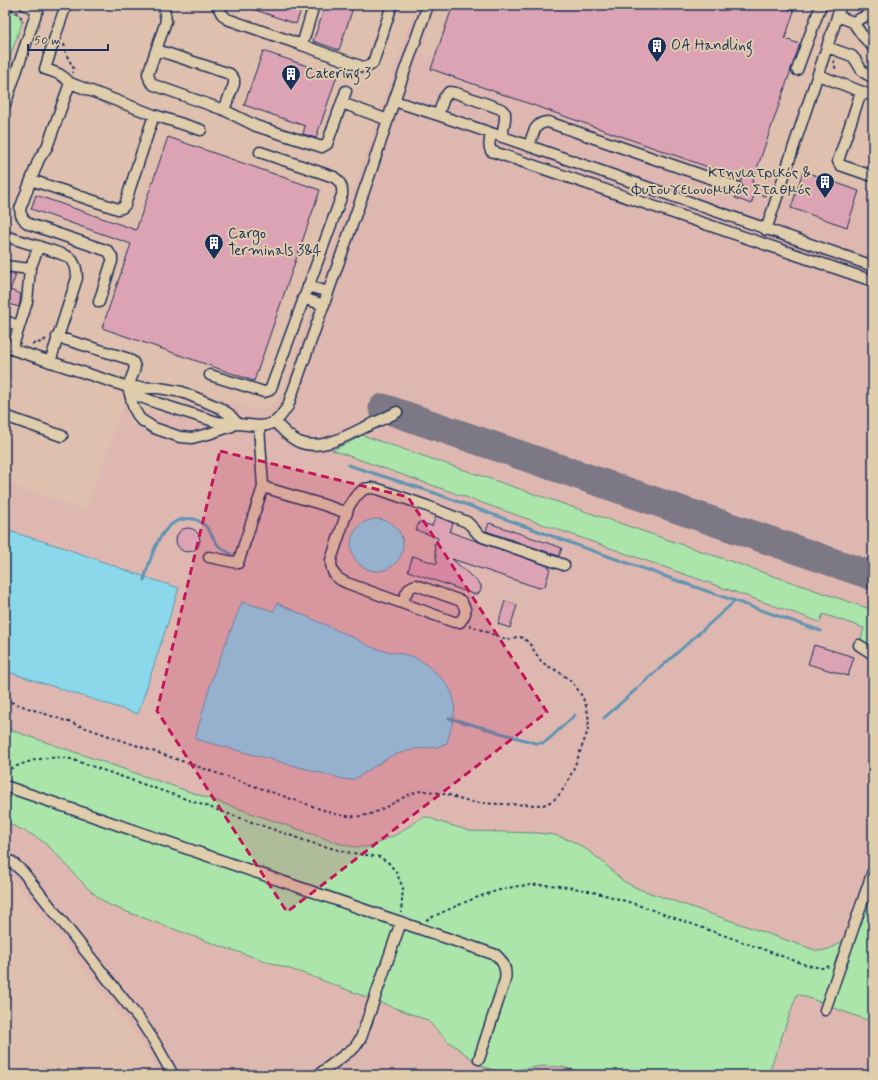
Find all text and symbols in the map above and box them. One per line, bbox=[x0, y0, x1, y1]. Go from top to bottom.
scale bar bbox=[28, 26, 108, 52]
text: 50 m bbox=[34, 33, 61, 49]
building icon: OA Handling bbox=[646, 35, 668, 63]
place label: OA Handling bbox=[671, 36, 753, 57]
building icon: Catering 3 bbox=[280, 63, 302, 91]
place label: Catering 3 bbox=[305, 64, 371, 85]
place label: Κτηνιατρικός & Φυτουγειονομικός Σταθμός bbox=[631, 163, 811, 200]
building icon: Κτηνιατρικός & Φυτουγειονομικός Σταθμός bbox=[814, 171, 836, 199]
place label: Cargo Terminals 3&4 bbox=[228, 224, 322, 261]
building icon: Cargo Terminals 3&4 bbox=[203, 232, 225, 260]

